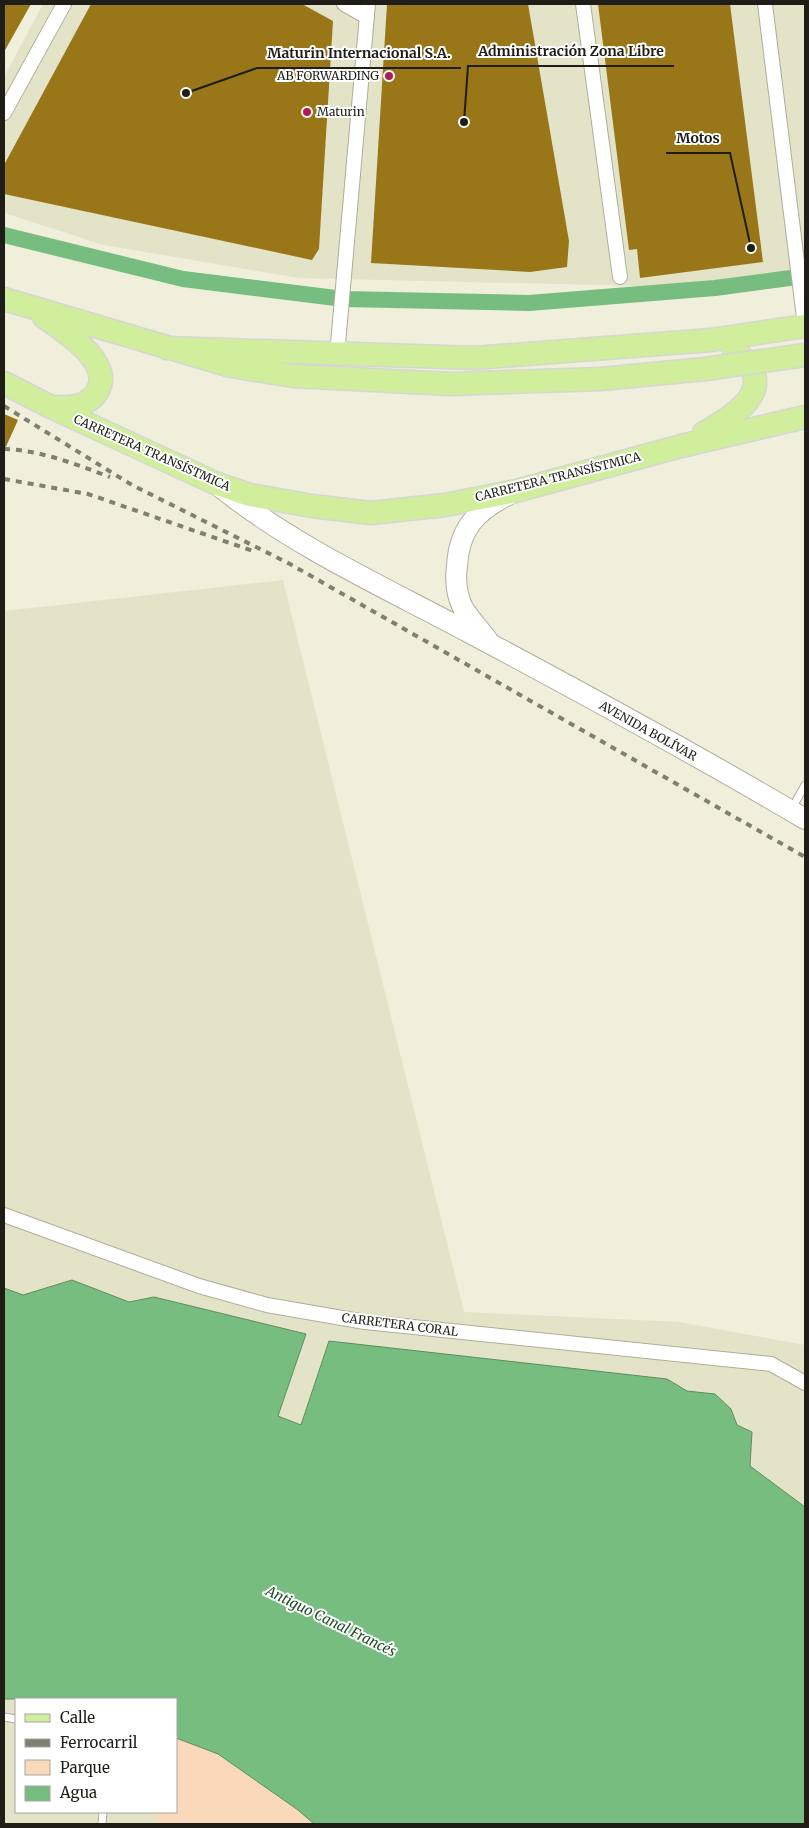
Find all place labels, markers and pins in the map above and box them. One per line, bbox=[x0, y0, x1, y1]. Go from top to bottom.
callout: Administración Zona Libre bbox=[468, 37, 674, 66]
callout: Maturin Internacional S.A. bbox=[257, 39, 461, 68]
place label: AB FORWARDING bbox=[276, 68, 379, 83]
marker: AB FORWARDING bbox=[383, 70, 395, 82]
place label: Maturin bbox=[317, 104, 365, 119]
marker: Maturin bbox=[301, 106, 313, 118]
callout: Motos bbox=[666, 124, 730, 153]

